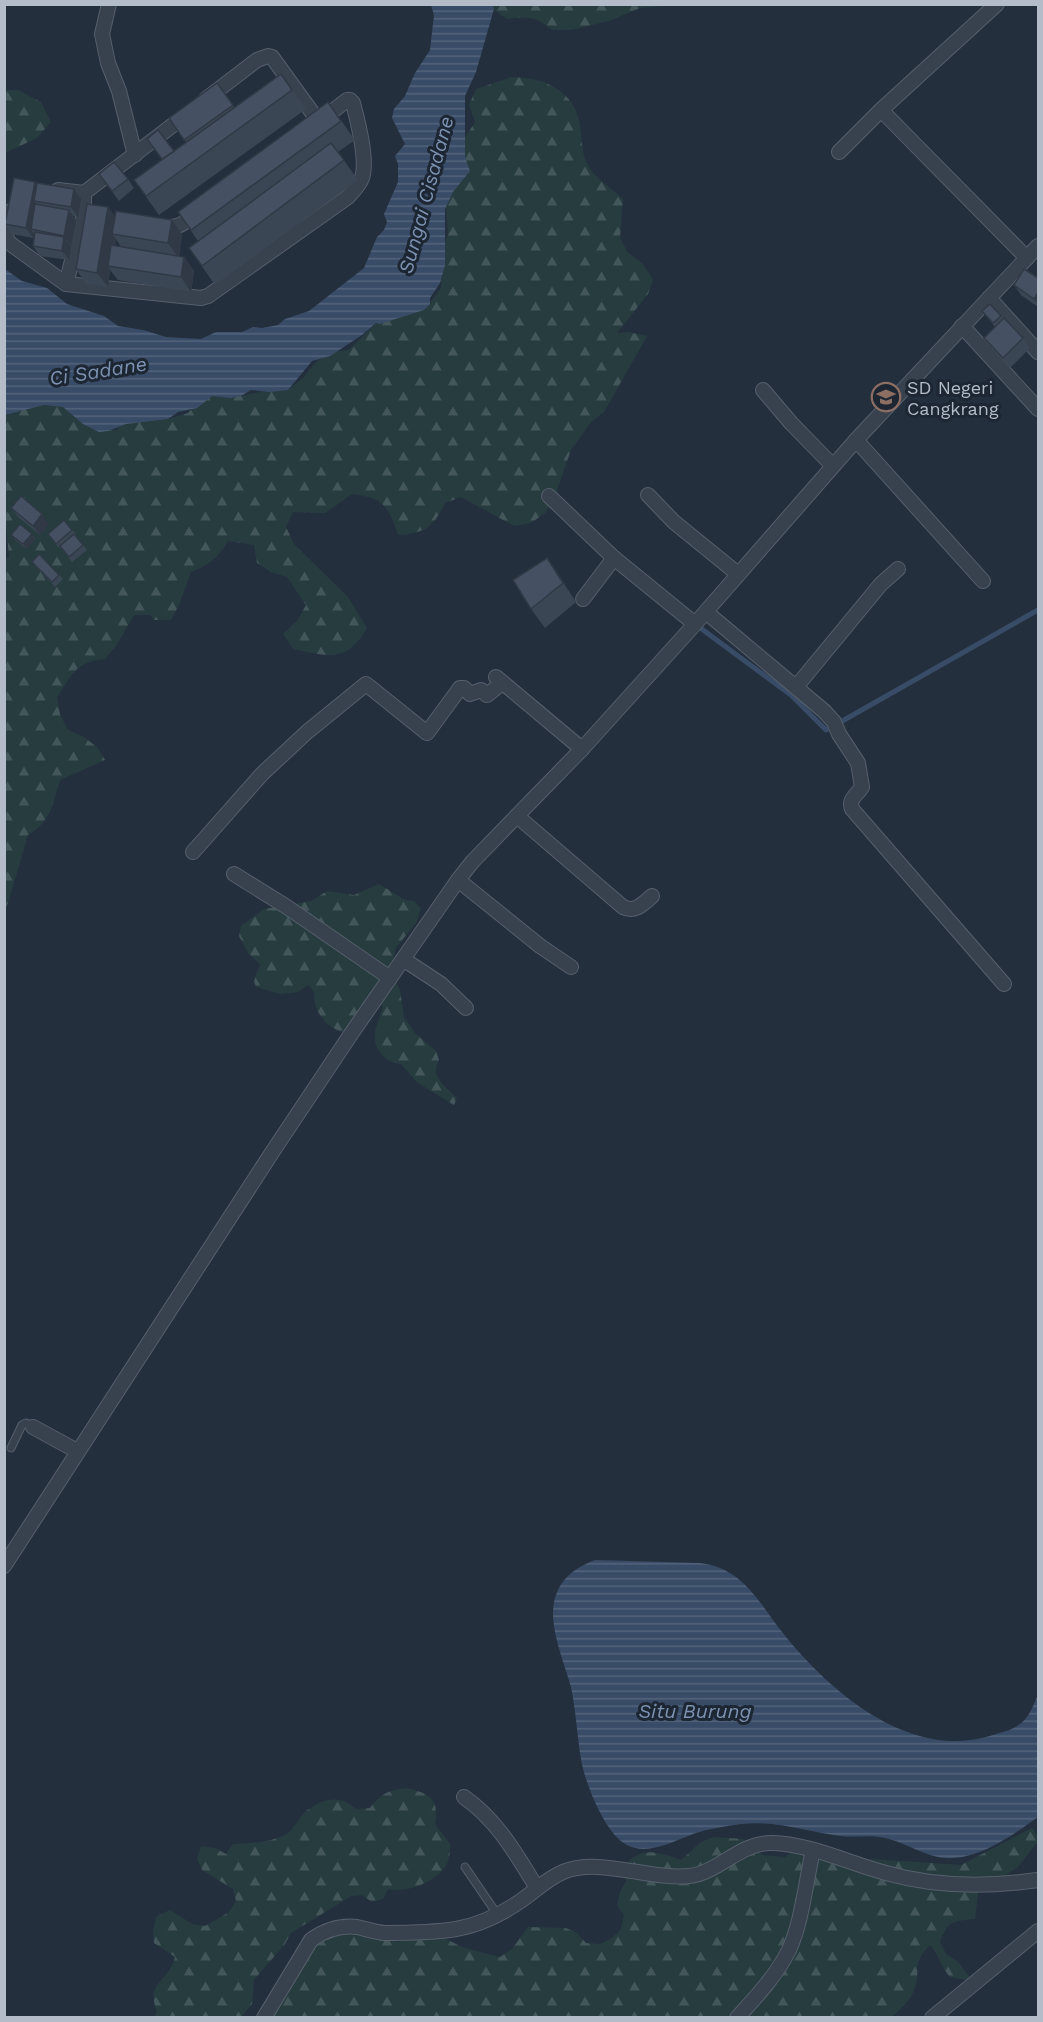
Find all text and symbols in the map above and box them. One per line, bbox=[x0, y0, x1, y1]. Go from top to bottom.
water label: Sungai Cisadane bbox=[393, 114, 459, 276]
water label: Ci Sadane bbox=[48, 351, 148, 391]
place label: SD Negeri Cangkrang bbox=[907, 377, 999, 419]
school or university icon: SD Negeri Cangkrang bbox=[870, 381, 902, 413]
water label: Situ Burung bbox=[638, 1699, 752, 1723]

